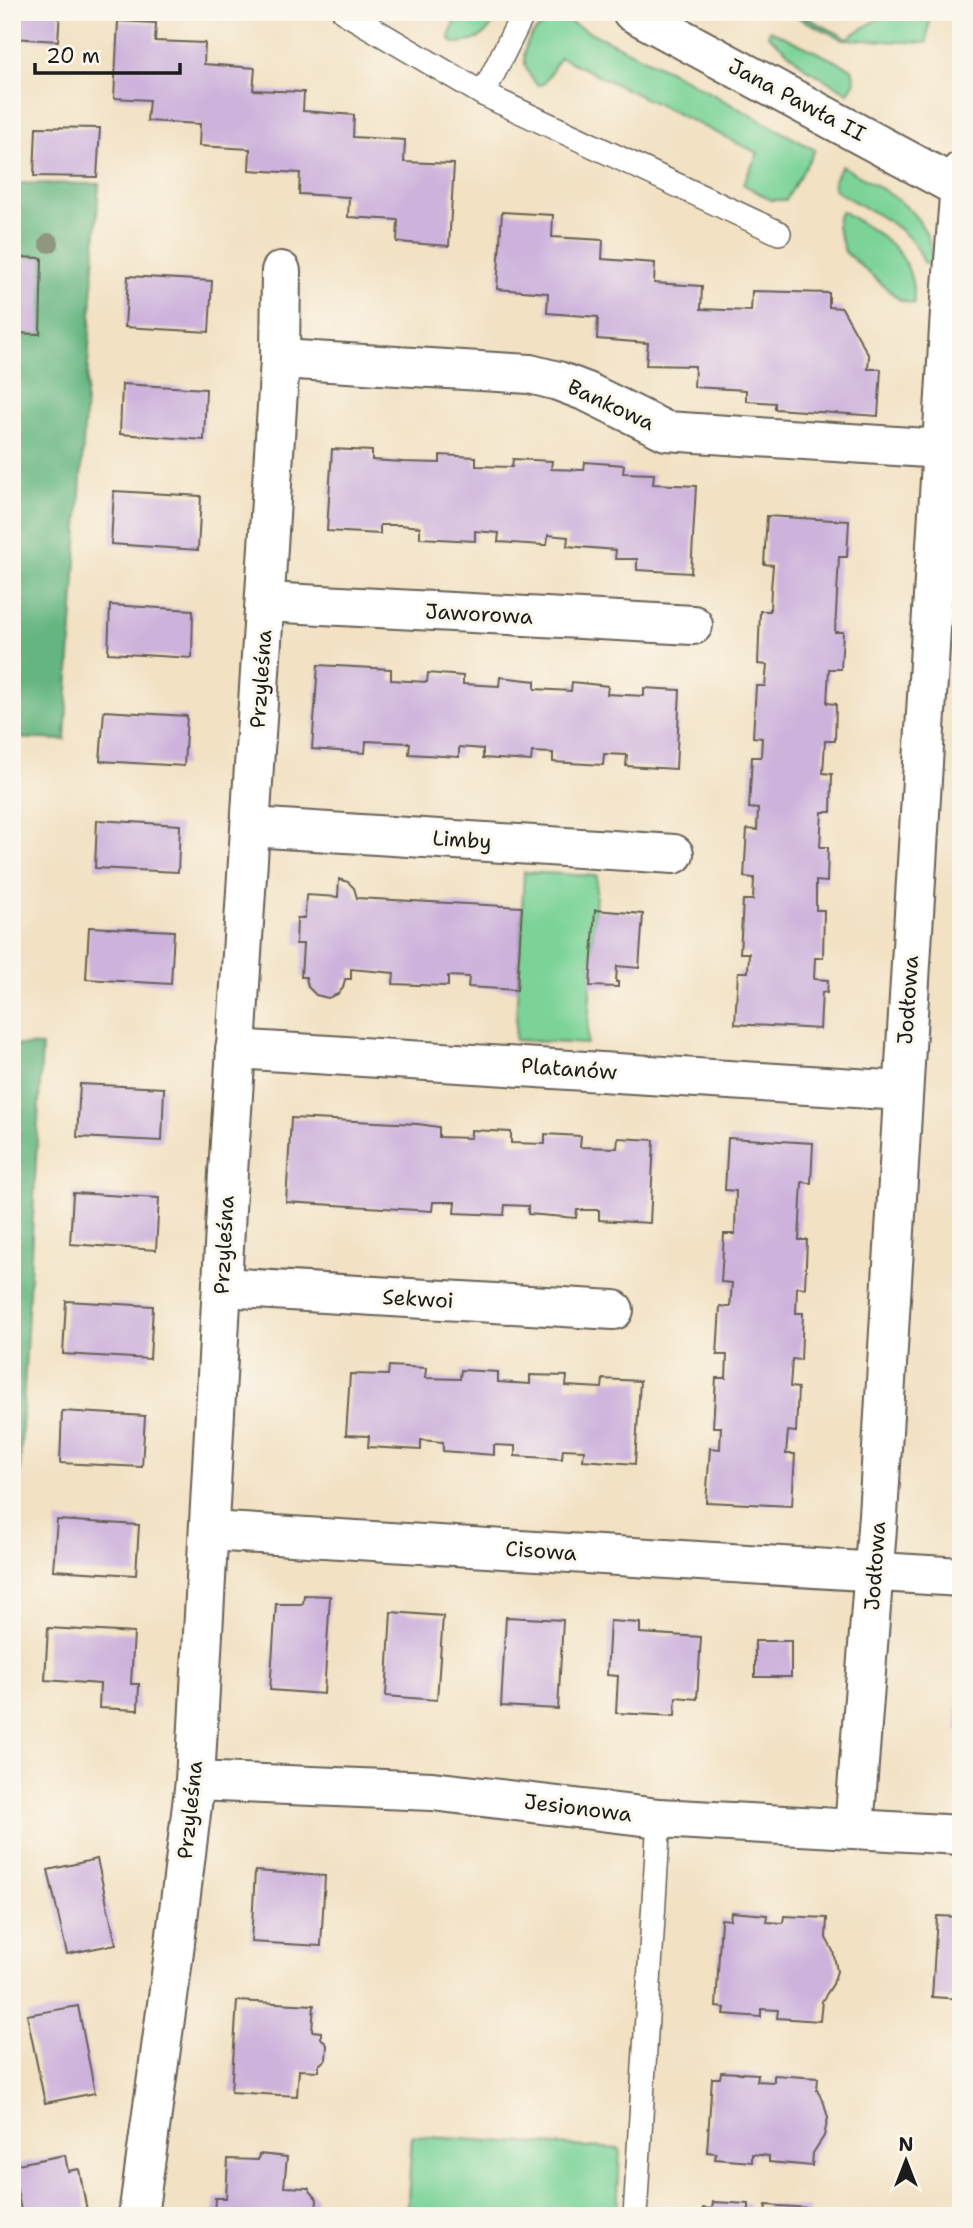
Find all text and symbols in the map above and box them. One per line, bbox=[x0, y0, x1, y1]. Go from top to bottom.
scale bar bbox=[35, 32, 180, 76]
text: 20 m bbox=[46, 42, 100, 70]
street label: Jana Pawła II bbox=[724, 52, 870, 148]
street label: Bankowa bbox=[563, 373, 659, 437]
street label: Jaworowa bbox=[424, 597, 534, 631]
street label: Przyleśna bbox=[244, 629, 278, 729]
street label: Limby bbox=[432, 824, 492, 856]
street label: Jodłowa bbox=[891, 955, 925, 1045]
street label: Platanów bbox=[520, 1052, 618, 1086]
street label: Przyleśna bbox=[207, 1195, 241, 1295]
street label: Sekwoi bbox=[382, 1283, 454, 1315]
street label: Jodłowa bbox=[858, 1521, 892, 1611]
street label: Cisowa bbox=[504, 1535, 578, 1567]
street label: Przyleśna bbox=[171, 1759, 209, 1861]
street label: Jesionowa bbox=[522, 1787, 634, 1829]
north arrow bbox=[872, 2126, 942, 2196]
text: N bbox=[898, 2132, 914, 2157]

